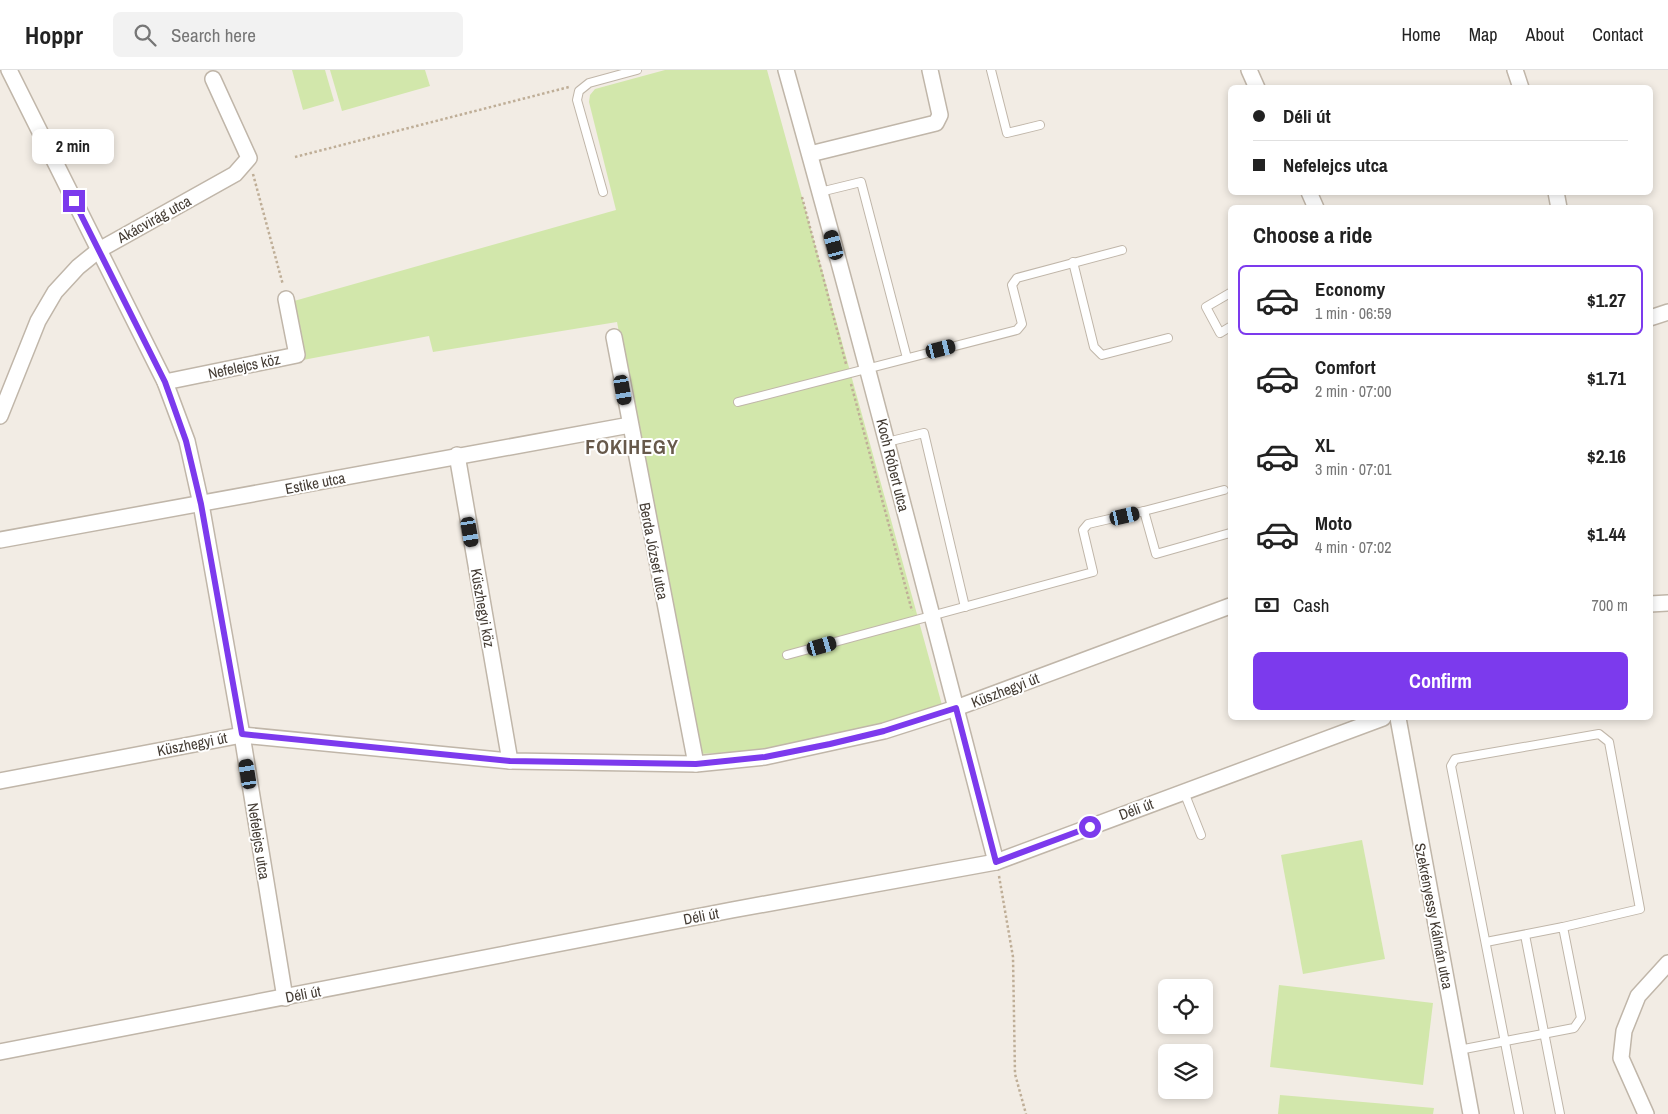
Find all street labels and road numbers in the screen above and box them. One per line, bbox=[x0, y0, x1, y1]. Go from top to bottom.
street label: Akácvirág utca bbox=[112, 190, 195, 248]
street label: Nefelejcs köz bbox=[206, 348, 282, 384]
street label: Koch Róbert utca bbox=[871, 416, 915, 514]
street label: Estike utca bbox=[283, 467, 347, 499]
street label: Berda József utca bbox=[634, 501, 674, 601]
street label: Küszhegyi köz bbox=[466, 567, 500, 649]
street label: Küszhegyi út bbox=[968, 667, 1042, 713]
street label: Küszhegyi út bbox=[155, 727, 229, 761]
street label: Déli út bbox=[1116, 793, 1157, 825]
street label: Nefelejcs utca bbox=[243, 801, 275, 881]
street label: Szekrényessy Kálmán utca bbox=[1410, 841, 1458, 991]
street label: Déli út bbox=[682, 902, 721, 930]
street label: Déli út bbox=[284, 980, 323, 1008]

